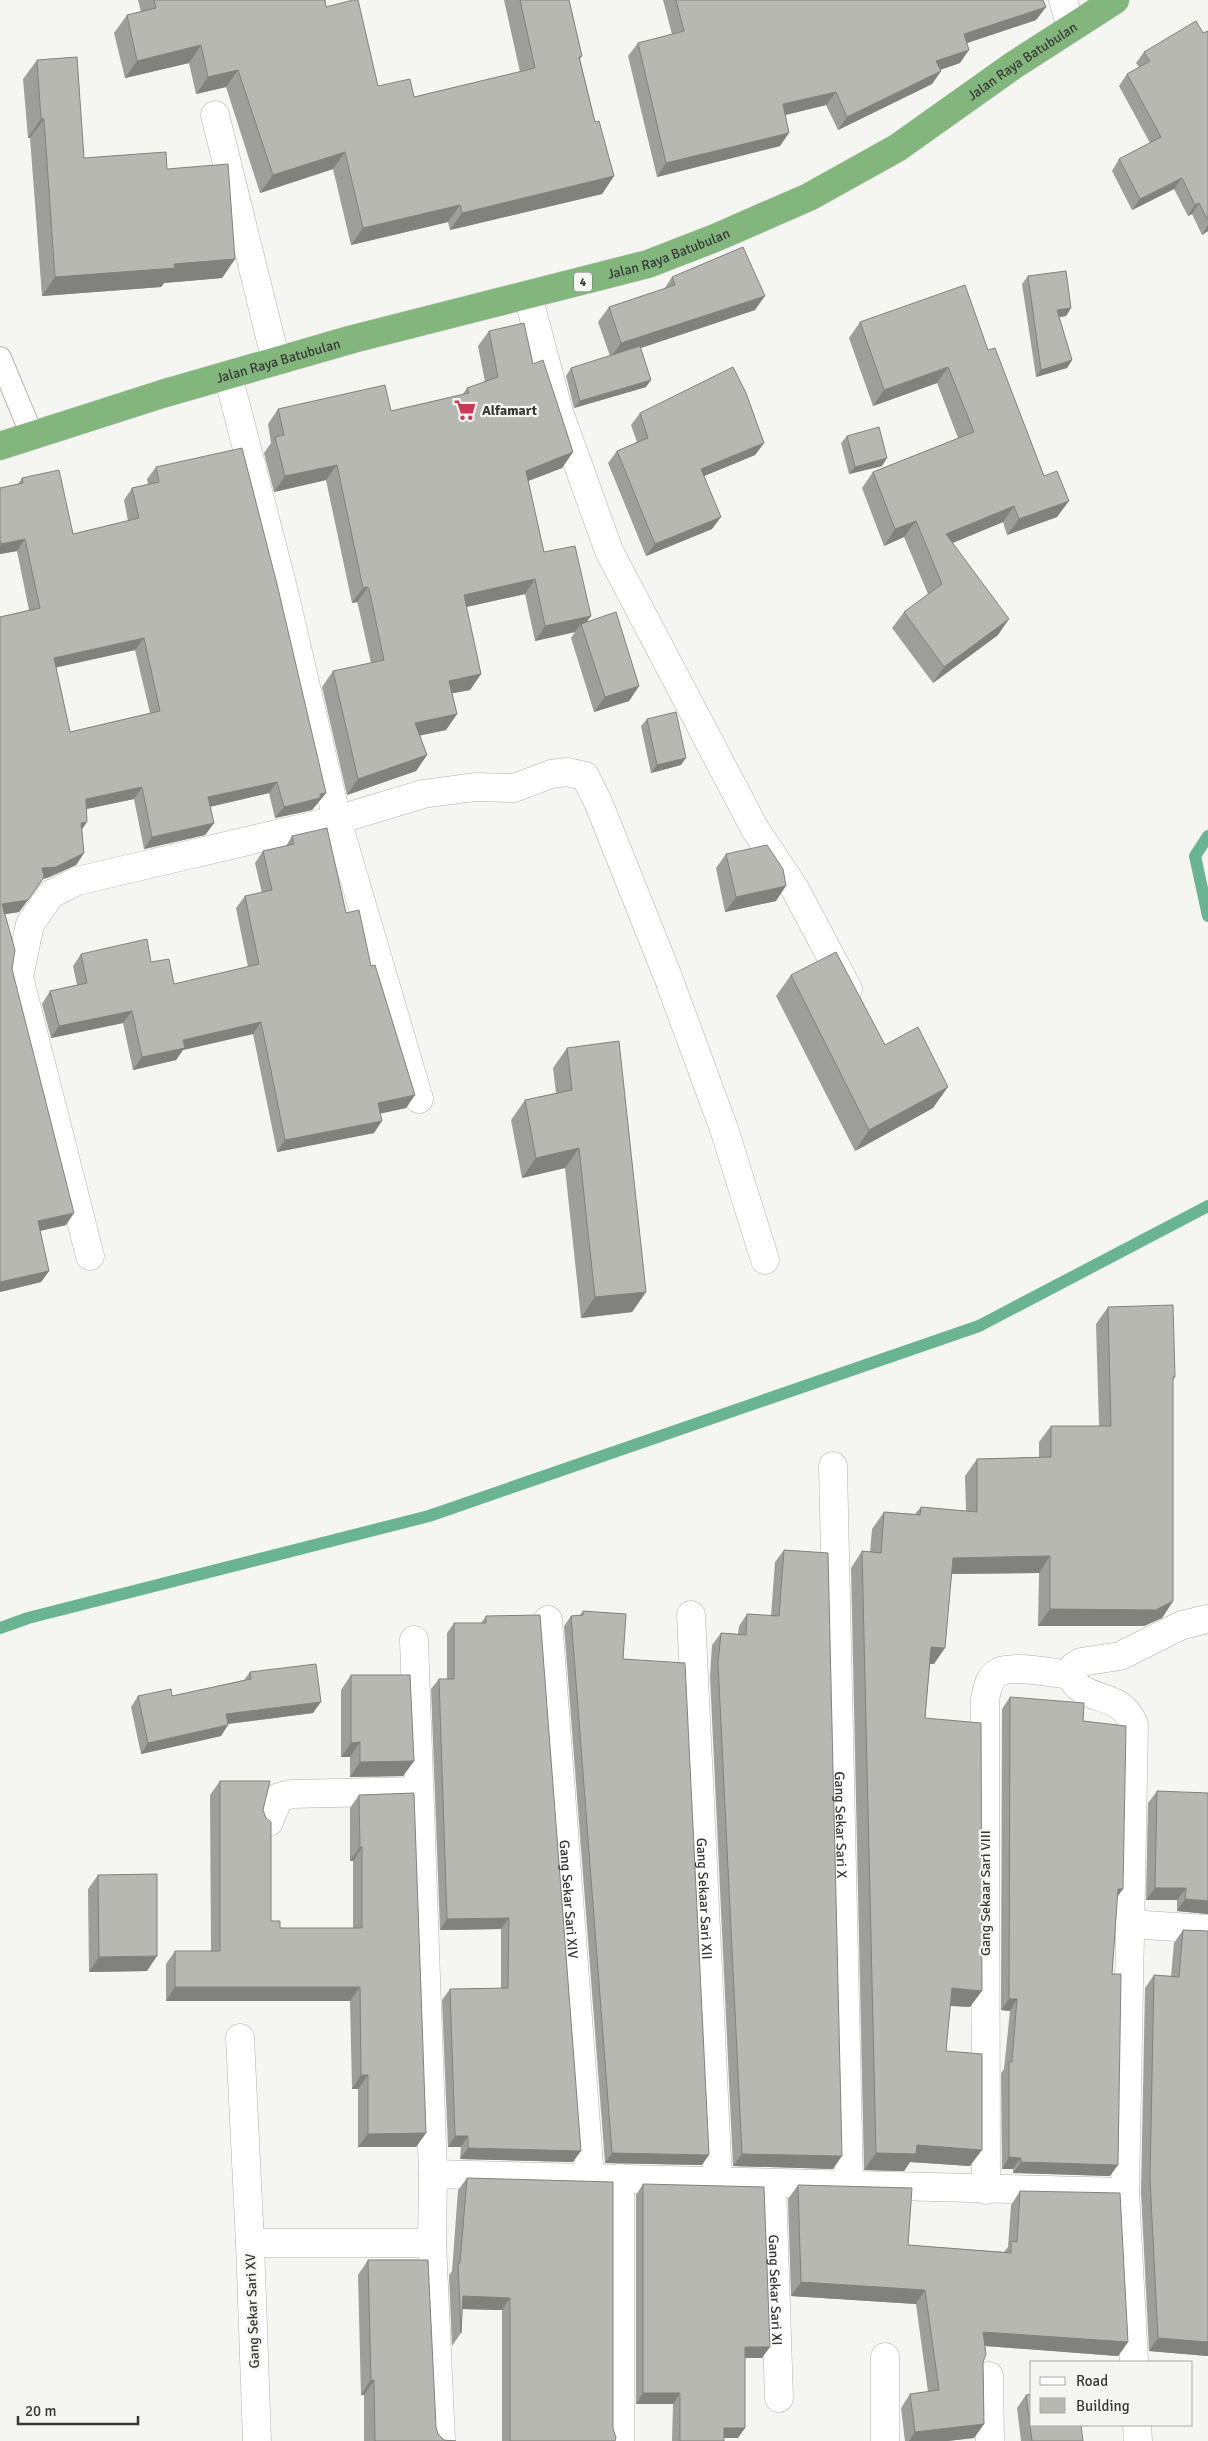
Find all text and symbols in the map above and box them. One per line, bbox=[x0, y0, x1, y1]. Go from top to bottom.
street label: Jalan Raya Batubulan bbox=[964, 18, 1081, 104]
street label: Jalan Raya Batubulan bbox=[606, 225, 733, 283]
road number: 4 bbox=[574, 272, 592, 292]
street label: Jalan Raya Batubulan bbox=[214, 335, 343, 387]
supermarket icon: Alfamart bbox=[452, 397, 478, 423]
place label: Alfamart bbox=[482, 402, 538, 419]
street label: Gang Sekar Sari X bbox=[831, 1771, 850, 1879]
street label: Gang Sekaar Sari VIII bbox=[977, 1830, 994, 1956]
street label: Gang Sekaar Sari XII bbox=[693, 1837, 715, 1960]
street label: Gang Sekar Sari XIV bbox=[556, 1839, 581, 1959]
street label: Gang Sekar Sari XI bbox=[765, 2234, 785, 2346]
street label: Gang Sekar Sari XV bbox=[242, 2253, 263, 2369]
legend bbox=[1030, 2361, 1193, 2426]
text: Road bbox=[1076, 2372, 1108, 2390]
scale bar bbox=[18, 2394, 138, 2426]
text: Building bbox=[1076, 2397, 1130, 2415]
text: 20 m bbox=[25, 2402, 56, 2420]

